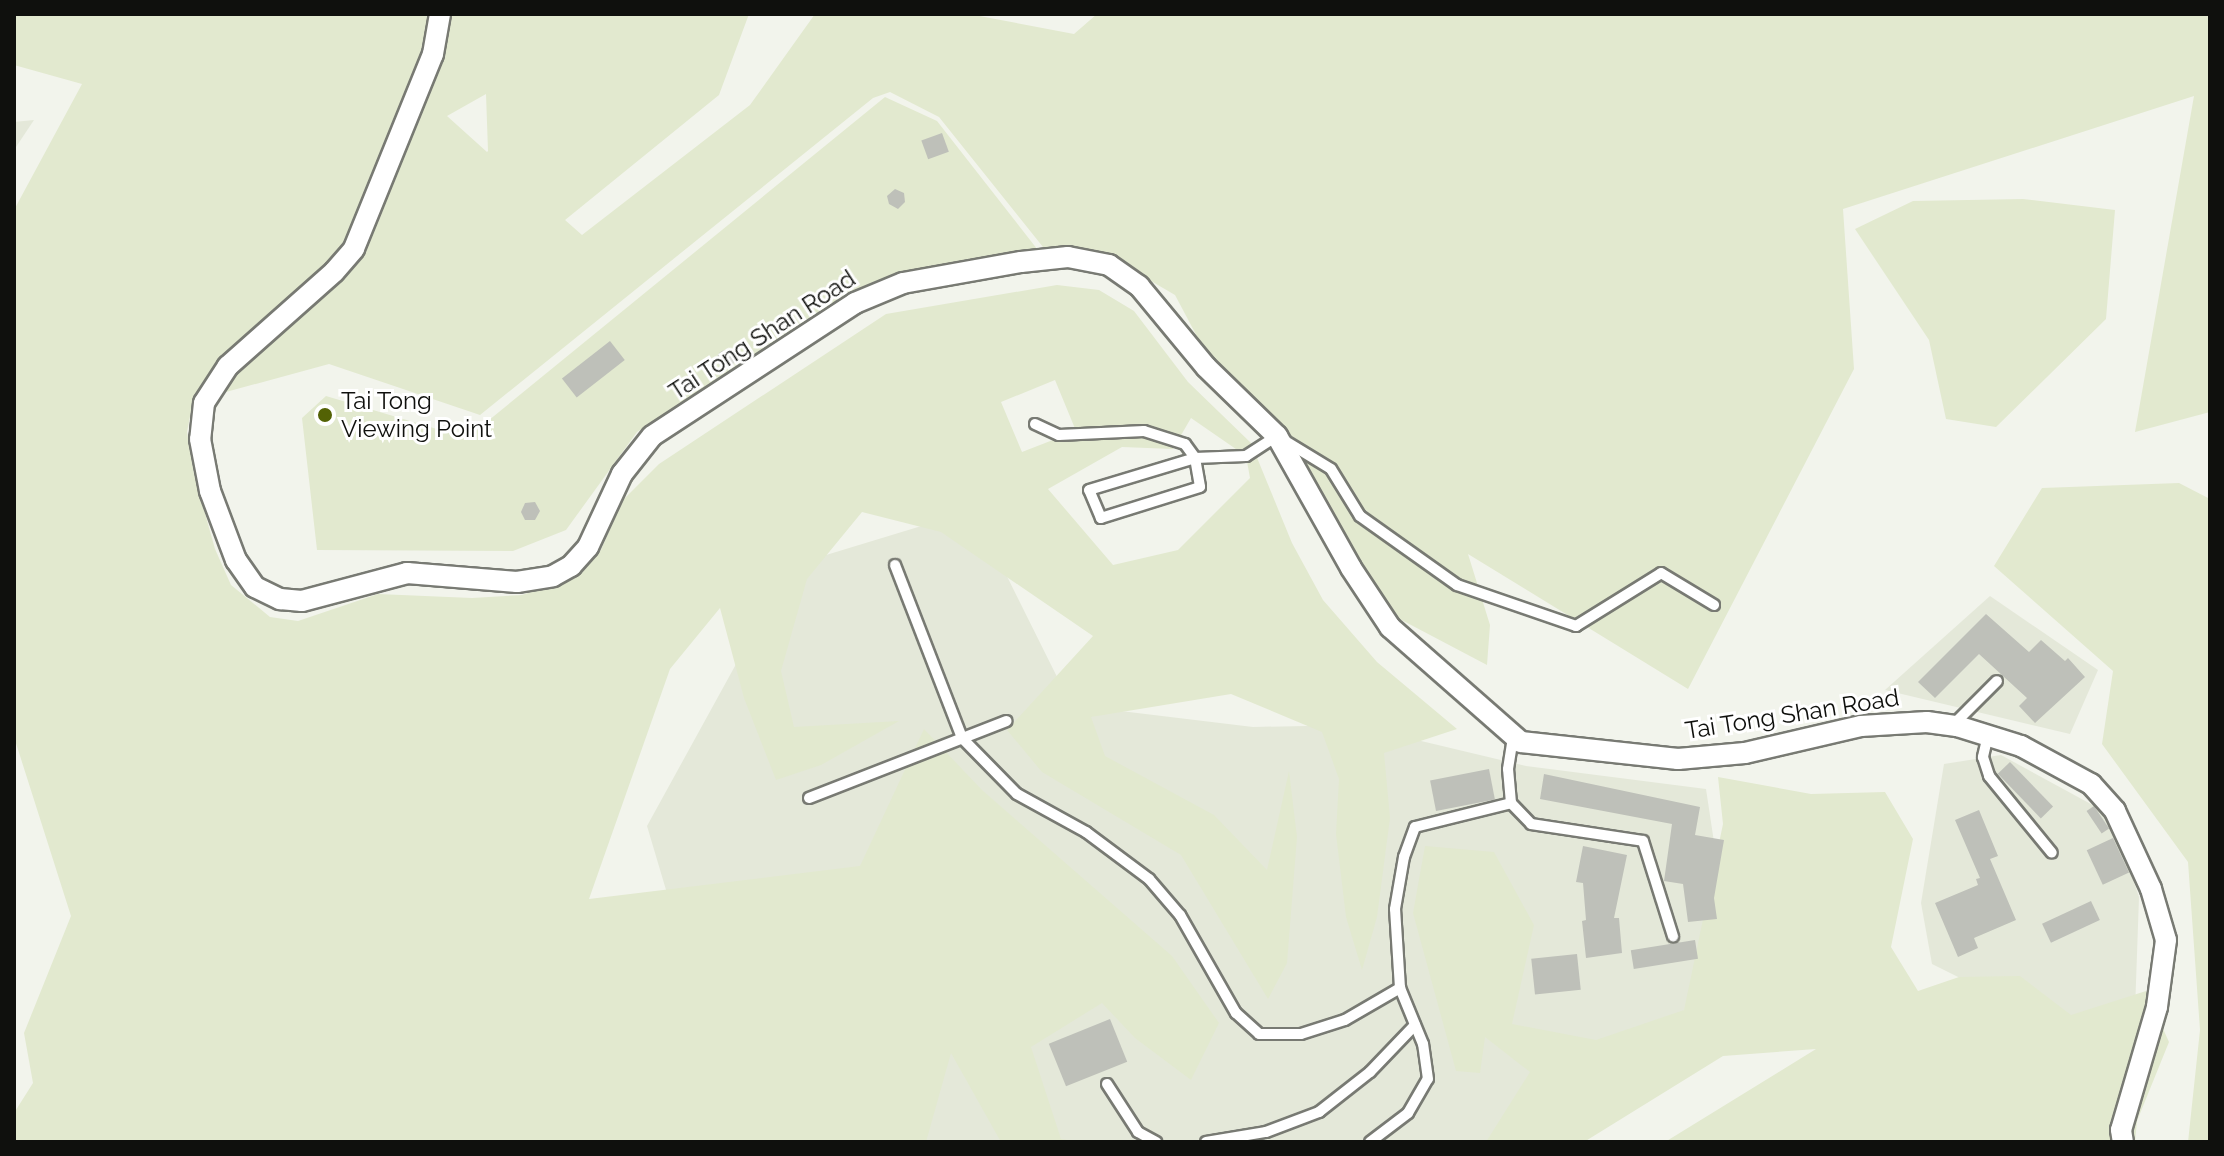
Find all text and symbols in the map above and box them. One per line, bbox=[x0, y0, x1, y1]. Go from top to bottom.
street label: Tai Tong Shan Road bbox=[663, 264, 861, 406]
place label: Tai Tong Viewing Point bbox=[341, 387, 492, 443]
marker: Tai Tong Viewing Point bbox=[316, 406, 334, 424]
street label: Tai Tong Shan Road bbox=[1683, 683, 1901, 745]

